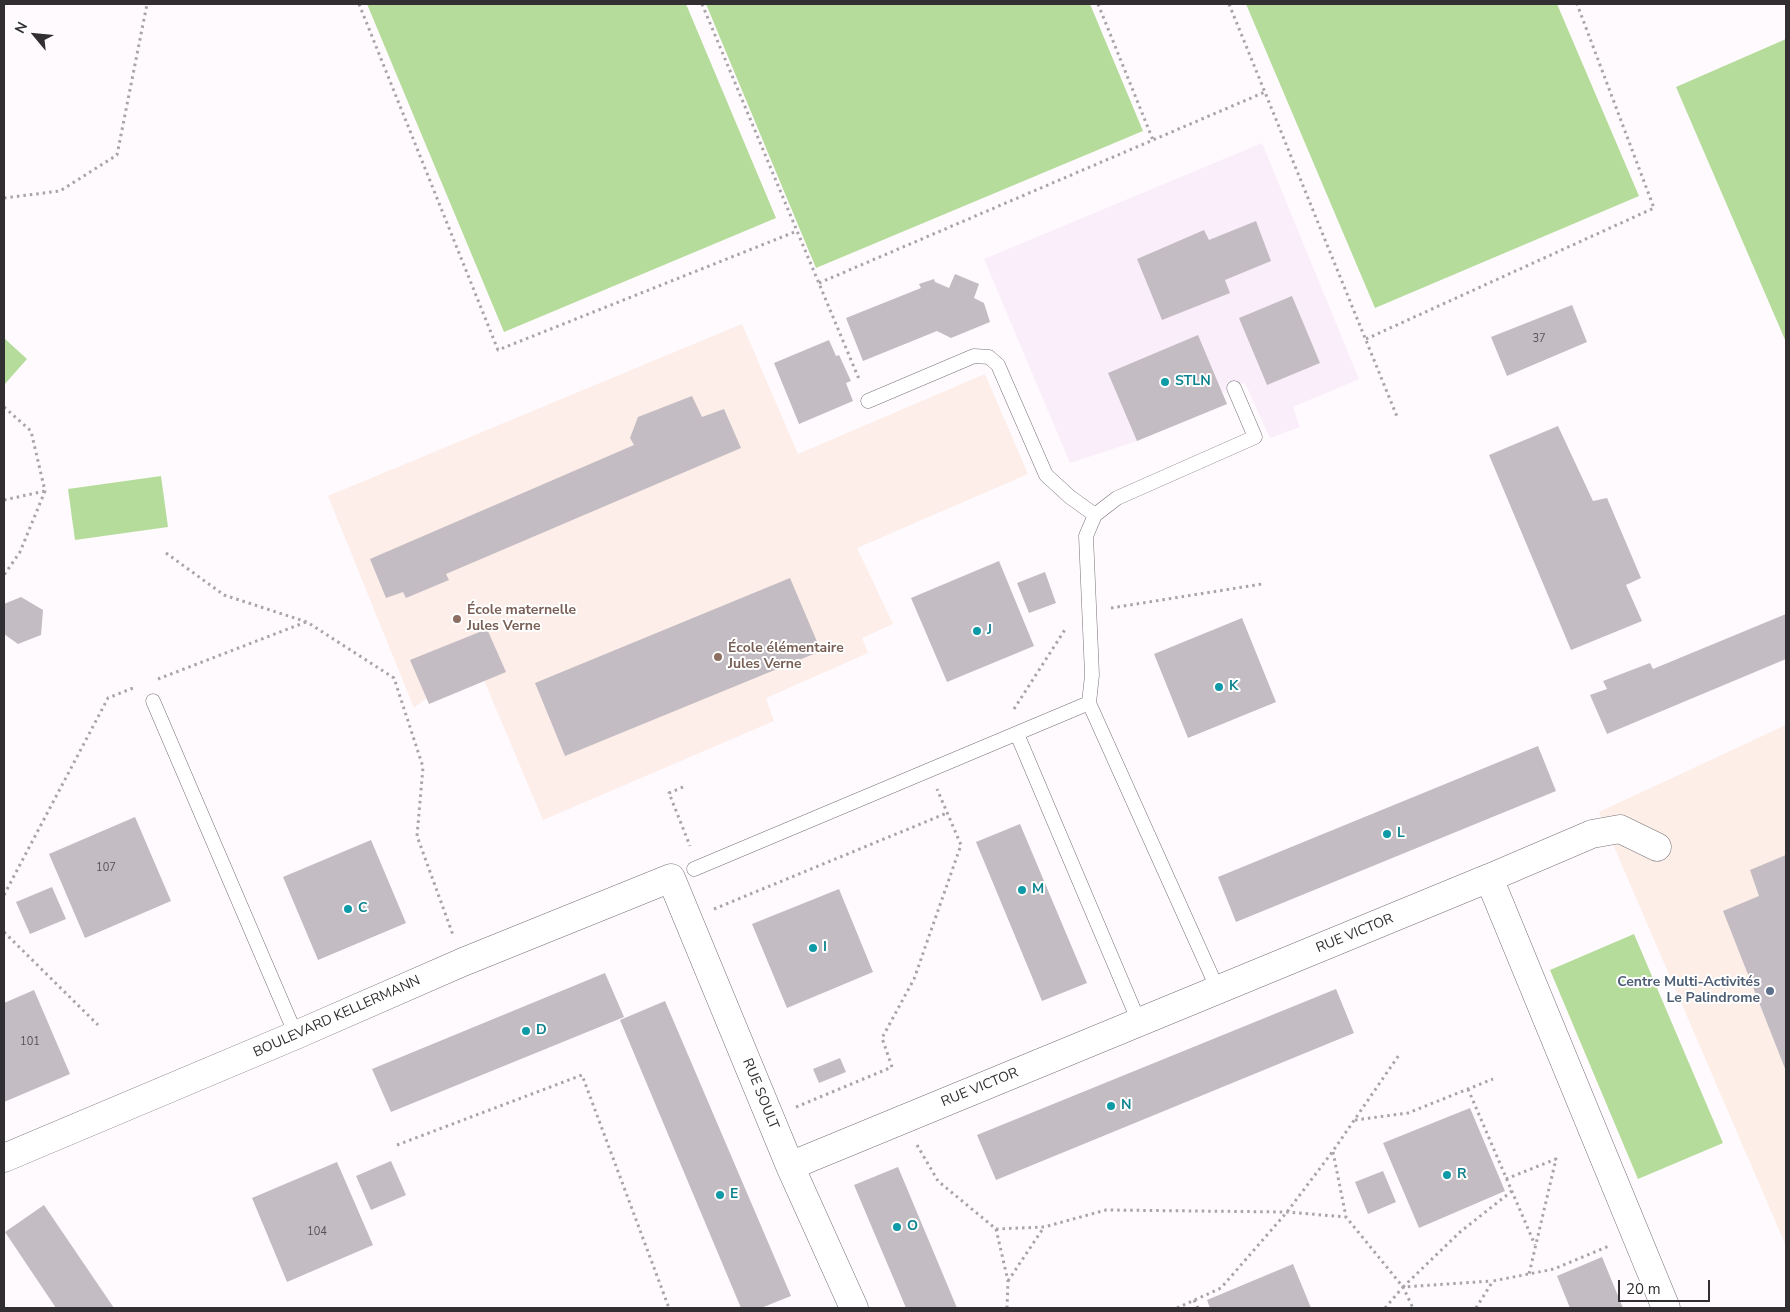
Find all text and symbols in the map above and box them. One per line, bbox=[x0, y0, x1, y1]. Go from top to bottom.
north arrow bbox=[10, 10, 60, 60]
text: N bbox=[10, 19, 32, 37]
house number: 37 bbox=[1532, 332, 1546, 346]
place label: STLN bbox=[1175, 374, 1211, 390]
marker: STLN bbox=[1159, 376, 1171, 388]
place label: École maternelle Jules Verne bbox=[467, 603, 576, 636]
marker: École maternelle Jules Verne bbox=[451, 613, 463, 625]
place label: J bbox=[987, 623, 992, 639]
marker: J bbox=[971, 625, 983, 637]
place label: École élémentaire Jules Verne bbox=[728, 641, 844, 674]
marker: École élémentaire Jules Verne bbox=[712, 651, 724, 663]
place label: K bbox=[1229, 679, 1238, 695]
marker: K bbox=[1213, 681, 1225, 693]
place label: L bbox=[1397, 826, 1405, 842]
marker: L bbox=[1381, 828, 1393, 840]
house number: 107 bbox=[96, 861, 116, 875]
place label: M bbox=[1032, 882, 1044, 898]
marker: M bbox=[1016, 884, 1028, 896]
place label: C bbox=[358, 901, 368, 917]
marker: C bbox=[342, 903, 354, 915]
street label: RUE VICTOR bbox=[1314, 911, 1396, 957]
place label: I bbox=[823, 940, 827, 956]
marker: I bbox=[807, 942, 819, 954]
street label: BOULEVARD KELLERMANN bbox=[251, 973, 423, 1061]
place label: Centre Multi-Activités Le Palindrome bbox=[1617, 975, 1760, 1008]
marker: Centre Multi-Activités Le Palindrome bbox=[1764, 985, 1776, 997]
place label: D bbox=[536, 1023, 547, 1039]
marker: D bbox=[520, 1025, 532, 1037]
house number: 101 bbox=[20, 1035, 40, 1049]
street label: RUE SOULT bbox=[738, 1056, 782, 1132]
street label: RUE VICTOR bbox=[939, 1065, 1021, 1111]
place label: N bbox=[1121, 1098, 1131, 1114]
marker: N bbox=[1105, 1100, 1117, 1112]
place label: R bbox=[1457, 1167, 1467, 1183]
marker: R bbox=[1441, 1169, 1453, 1181]
place label: E bbox=[730, 1187, 738, 1203]
marker: E bbox=[714, 1189, 726, 1201]
place label: O bbox=[907, 1219, 918, 1235]
marker: O bbox=[891, 1221, 903, 1233]
house number: 104 bbox=[307, 1225, 327, 1239]
scale bar bbox=[1620, 1270, 1712, 1302]
text: 20 m bbox=[1626, 1279, 1661, 1299]

